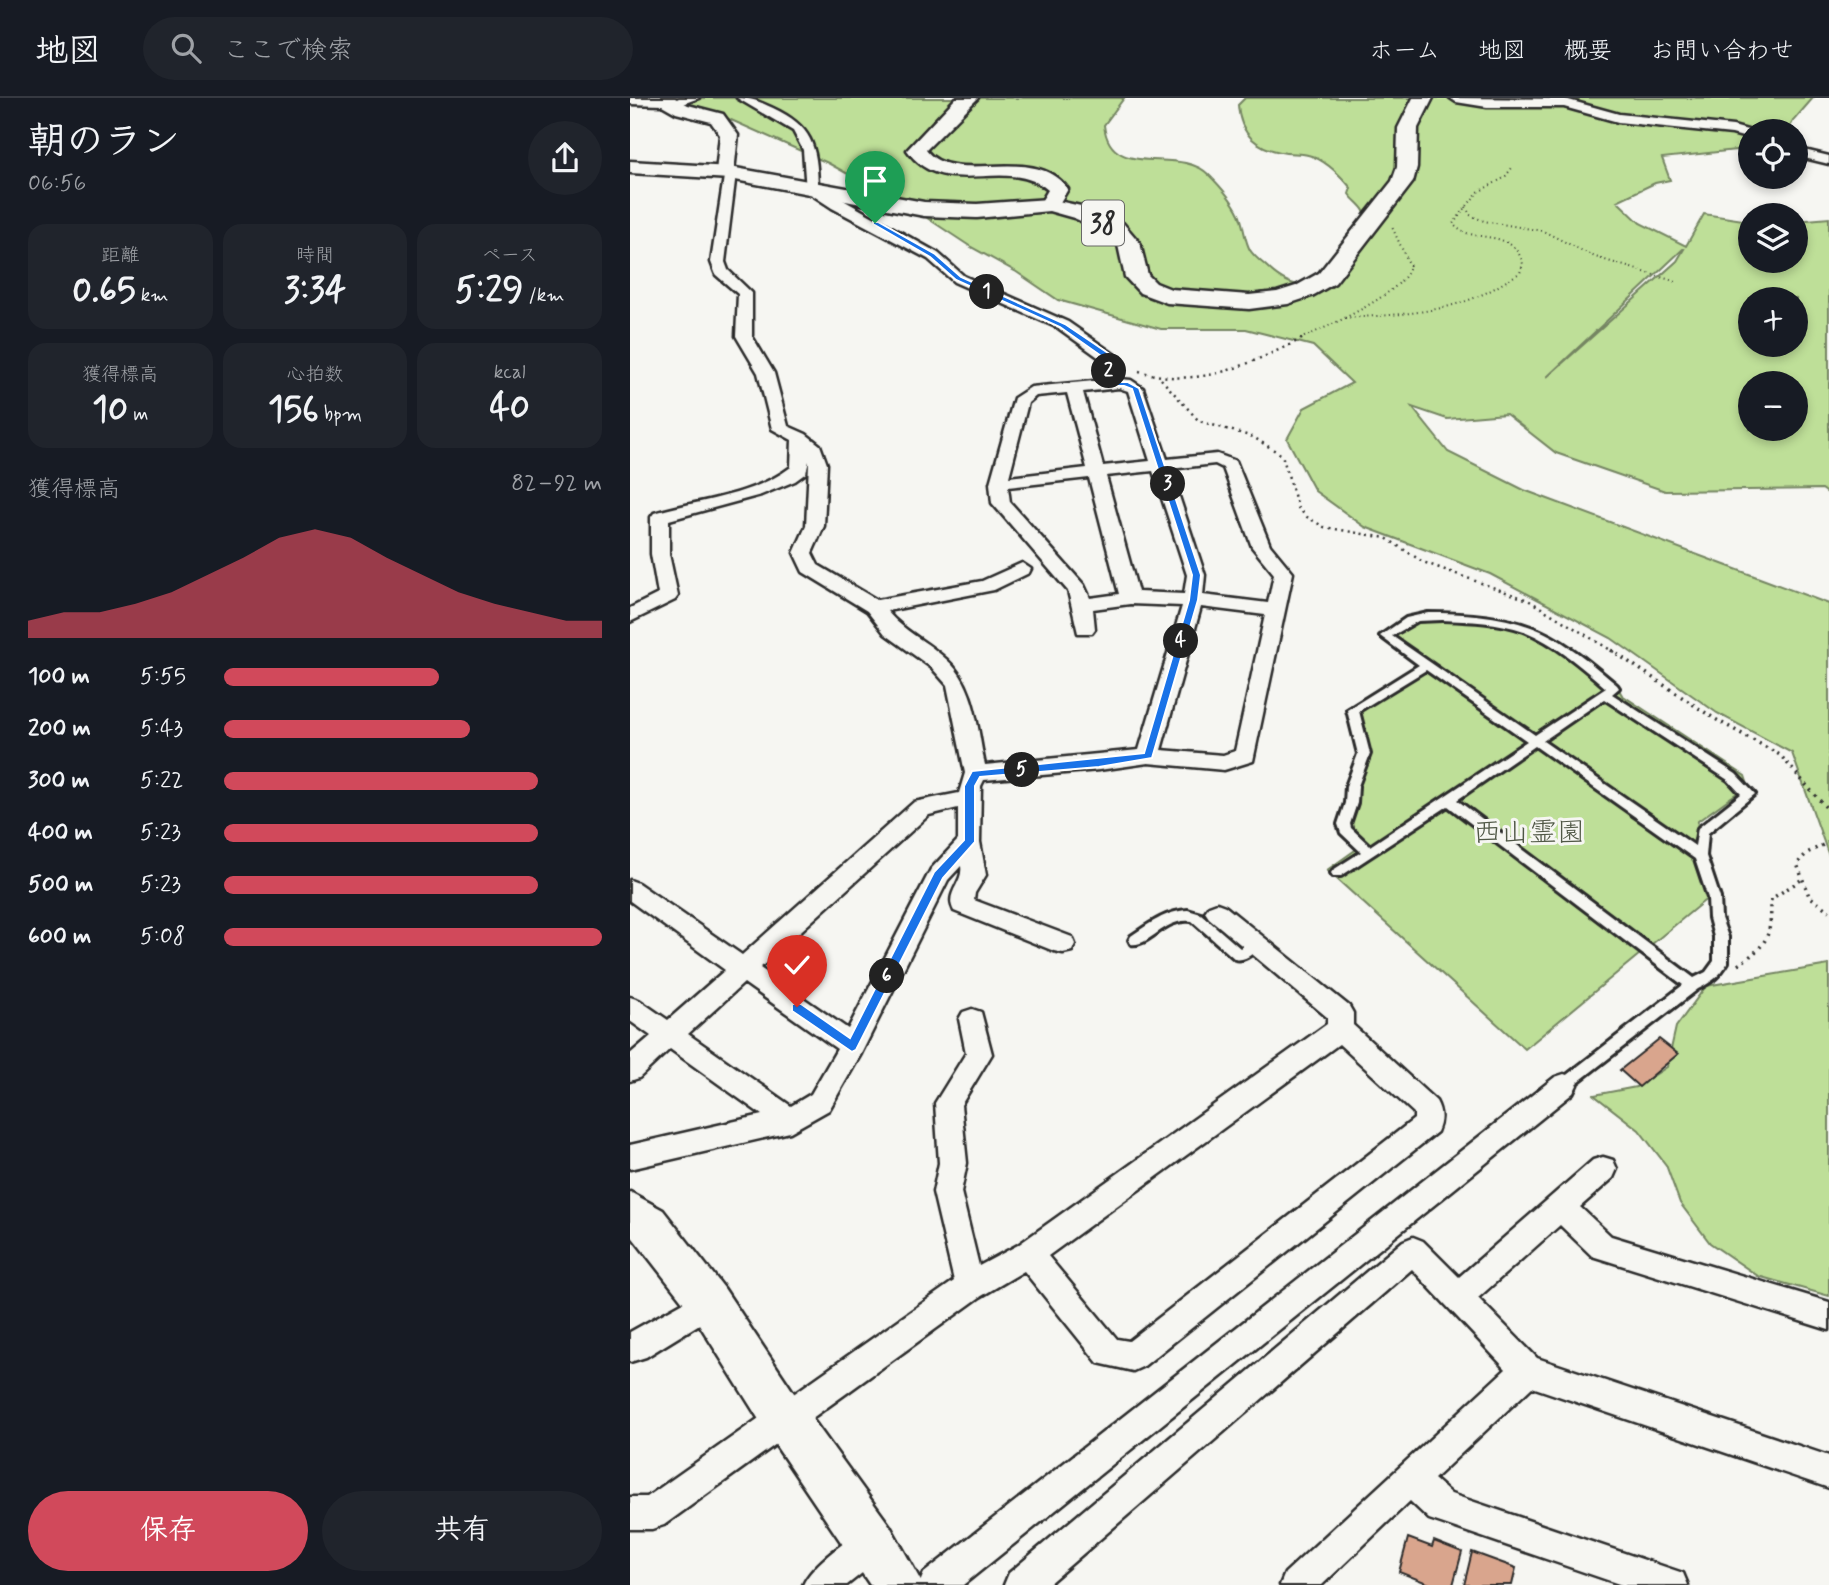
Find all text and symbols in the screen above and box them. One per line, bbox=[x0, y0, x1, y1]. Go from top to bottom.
search box bbox=[143, 17, 633, 80]
icon: search bbox=[167, 29, 205, 67]
text: 地図 bbox=[35, 30, 101, 74]
text: ここで検索 bbox=[223, 34, 353, 68]
text: ホーム bbox=[1369, 36, 1440, 67]
text: 地図 bbox=[1478, 36, 1526, 67]
text: 概要 bbox=[1564, 36, 1612, 67]
text: お問い合わせ bbox=[1650, 36, 1794, 67]
text: 朝のラン bbox=[28, 118, 180, 167]
map controls bbox=[1738, 119, 1808, 441]
button: locate bbox=[1738, 119, 1808, 189]
button: share bbox=[528, 121, 602, 195]
pin bbox=[845, 151, 905, 223]
icon: arrive bbox=[856, 162, 894, 200]
text: 06:56 bbox=[28, 169, 86, 199]
road number: 38 bbox=[1082, 200, 1124, 246]
button: layers bbox=[1738, 203, 1808, 273]
text: 距離 bbox=[101, 243, 139, 268]
text: 時間 bbox=[296, 243, 334, 268]
text: ペース bbox=[482, 243, 538, 268]
text: 0.65 bbox=[72, 268, 136, 314]
text: 3:34 bbox=[284, 268, 346, 314]
text: 5:29 bbox=[455, 268, 523, 314]
pin: 1 bbox=[970, 274, 1004, 310]
text: 1 bbox=[982, 279, 991, 304]
text: km bbox=[136, 283, 168, 308]
text: /km bbox=[523, 283, 564, 308]
button: + bbox=[1738, 287, 1808, 357]
pin: 2 bbox=[1092, 354, 1126, 388]
text: 2 bbox=[1104, 358, 1113, 383]
text: kcal bbox=[494, 360, 526, 385]
text: 獲得標高 bbox=[82, 362, 158, 387]
text: 心拍数 bbox=[286, 362, 344, 387]
button: − bbox=[1738, 371, 1808, 441]
text: 40 bbox=[489, 385, 530, 431]
text: 10 bbox=[92, 387, 128, 433]
text: 156 bbox=[268, 387, 319, 433]
text: m bbox=[128, 402, 148, 427]
text: bpm bbox=[319, 402, 362, 427]
pin: 3 bbox=[1150, 466, 1186, 502]
text: 82–92 m bbox=[511, 469, 602, 499]
text: 3 bbox=[1163, 471, 1172, 496]
text: 獲得標高 bbox=[28, 475, 120, 505]
pin: 4 bbox=[1164, 624, 1198, 658]
text: 4 bbox=[1175, 628, 1186, 653]
text: 100 m bbox=[28, 662, 90, 692]
text: 5:55 bbox=[140, 662, 186, 692]
text: 200 m bbox=[28, 714, 91, 744]
text: 5:43 bbox=[140, 714, 183, 744]
pin: 5 bbox=[1004, 752, 1040, 788]
text: 5 bbox=[1016, 757, 1027, 782]
text: 300 m bbox=[28, 766, 90, 796]
text: 5:22 bbox=[140, 766, 183, 796]
park label: 西山霊園 bbox=[1473, 815, 1585, 852]
text: 400 m bbox=[28, 818, 93, 848]
text: 5:23 bbox=[140, 818, 181, 848]
text: 500 m bbox=[28, 870, 93, 900]
text: 5:23 bbox=[140, 870, 181, 900]
text: 600 m bbox=[28, 922, 91, 952]
text: 5:08 bbox=[140, 922, 185, 952]
pin bbox=[767, 935, 827, 1007]
icon: check bbox=[778, 946, 816, 984]
pin: 6 bbox=[870, 958, 904, 994]
text: 6 bbox=[882, 963, 891, 988]
button: 保存 bbox=[28, 1491, 308, 1571]
button: 共有 bbox=[322, 1491, 602, 1571]

